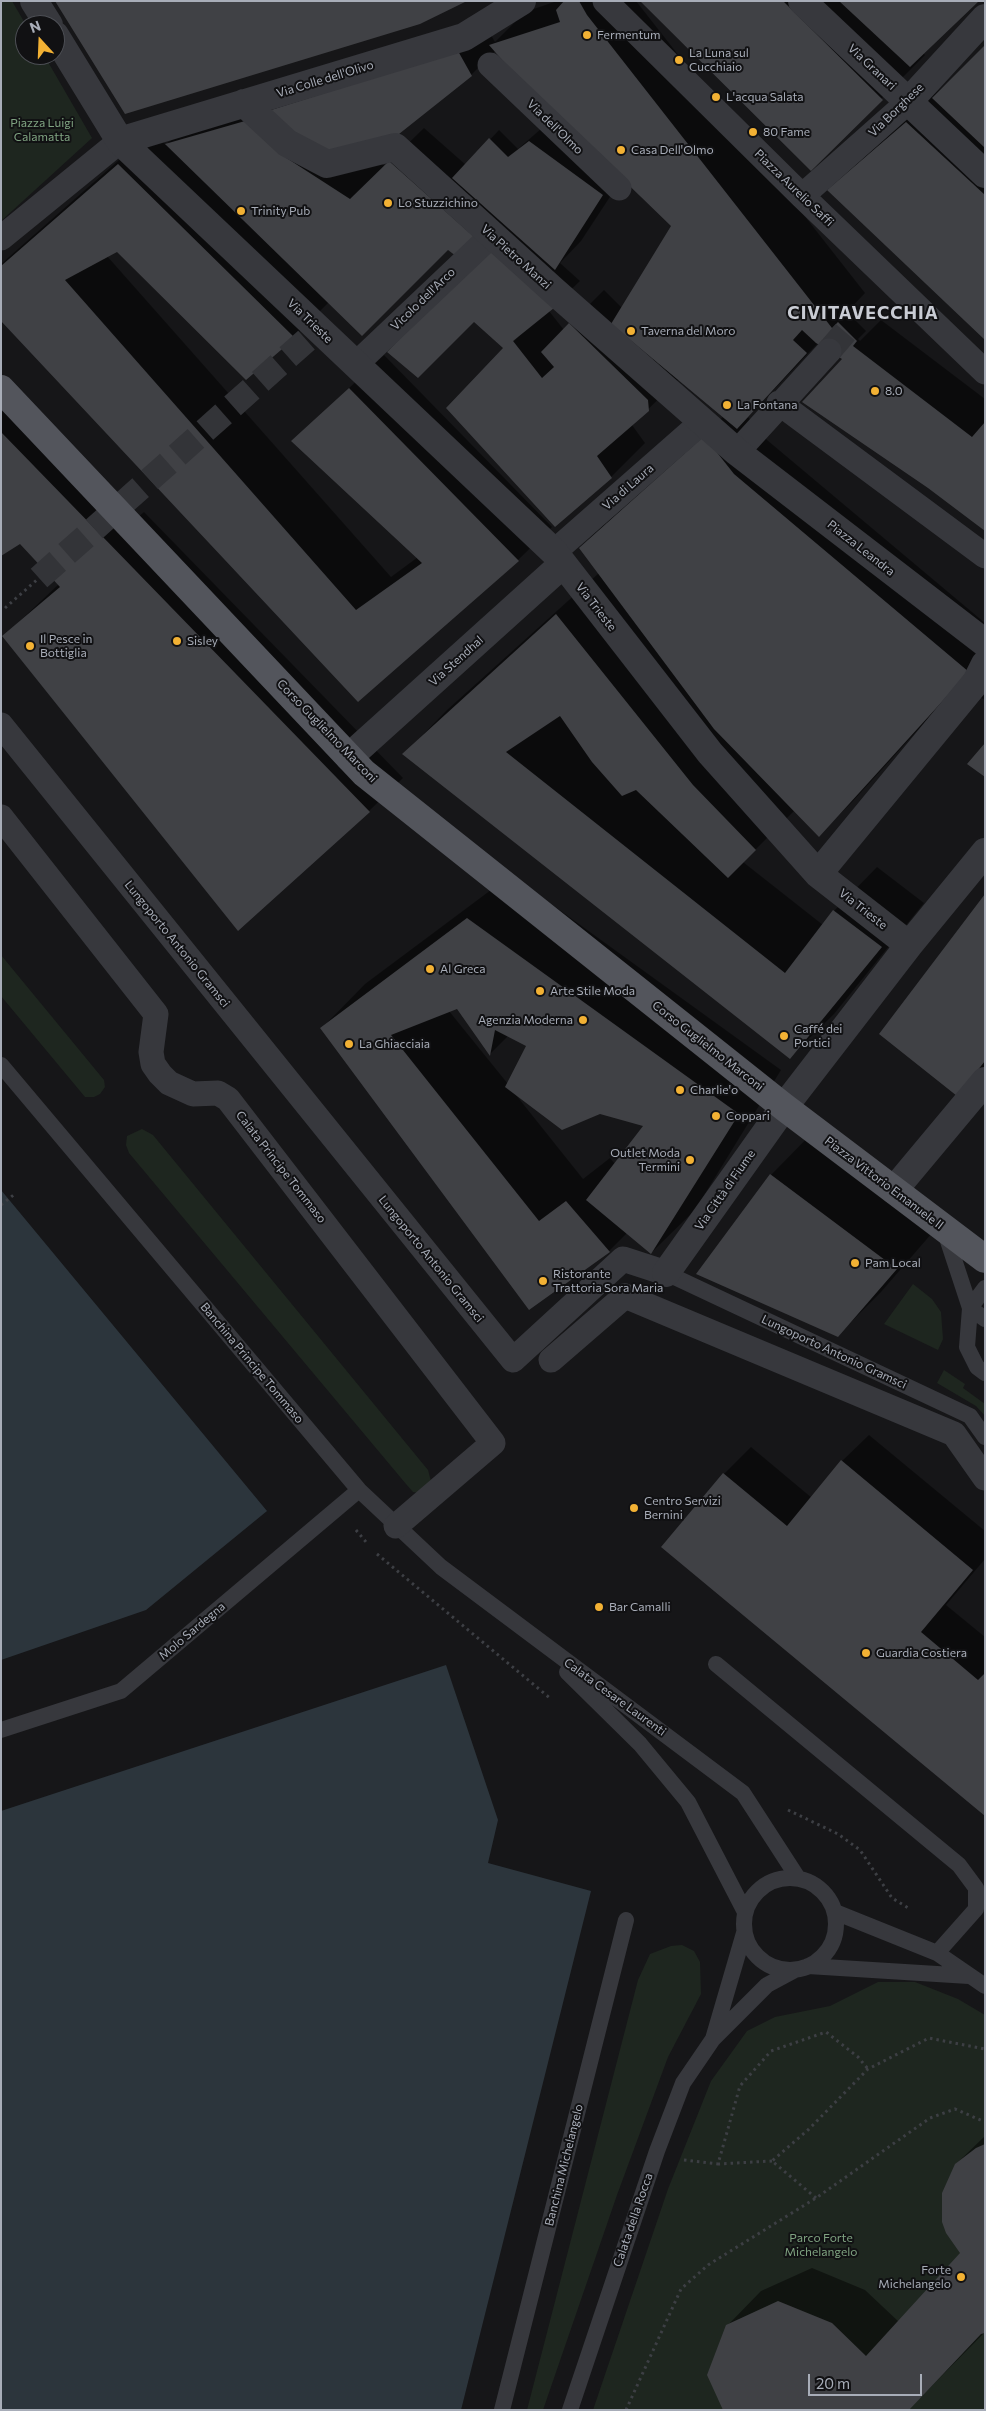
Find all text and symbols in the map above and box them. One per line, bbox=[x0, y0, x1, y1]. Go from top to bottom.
north arrow bbox=[15, 15, 65, 65]
text: N bbox=[27, 17, 43, 36]
place label: Fermentum bbox=[597, 28, 661, 42]
marker: Fermentum bbox=[581, 29, 593, 41]
street label: Via Granari bbox=[845, 41, 899, 93]
place label: La Luna sul Cucchiaio bbox=[689, 46, 749, 74]
marker: La Luna sul Cucchiaio bbox=[673, 54, 685, 66]
street label: Via Colle dell'Olivo bbox=[275, 57, 375, 101]
street label: Via Borghese bbox=[865, 80, 927, 140]
place label: L'acqua Salata bbox=[726, 90, 804, 104]
marker: L'acqua Salata bbox=[710, 91, 722, 103]
street label: Via dell'Olmo bbox=[524, 97, 586, 157]
park label: Piazza Luigi Calamatta bbox=[10, 116, 74, 144]
place label: 80 Fame bbox=[763, 125, 810, 139]
marker: 80 Fame bbox=[747, 126, 759, 138]
place label: Casa Dell'Olmo bbox=[631, 143, 714, 157]
marker: Casa Dell'Olmo bbox=[615, 144, 627, 156]
street label: Piazza Aurelio Saffi bbox=[751, 147, 837, 229]
place label: Lo Stuzzichino bbox=[398, 196, 478, 210]
marker: Lo Stuzzichino bbox=[382, 197, 394, 209]
place label: Trinity Pub bbox=[251, 204, 310, 218]
marker: Trinity Pub bbox=[235, 205, 247, 217]
street label: Via Pietro Manzi bbox=[478, 222, 554, 292]
street label: Vicolo dell'Arco bbox=[388, 265, 458, 333]
street label: Via Trieste bbox=[284, 296, 336, 346]
district label: CIVITAVECCHIA bbox=[786, 302, 940, 324]
place label: Taverna del Moro bbox=[641, 324, 735, 338]
marker: Taverna del Moro bbox=[625, 325, 637, 337]
place label: 8.0 bbox=[885, 384, 903, 398]
marker: 8.0 bbox=[869, 385, 881, 397]
place label: La Fontana bbox=[737, 398, 797, 412]
marker: La Fontana bbox=[721, 399, 733, 411]
street label: Via di Laura bbox=[600, 461, 656, 513]
street label: Piazza Leandra bbox=[824, 517, 898, 579]
street label: Via Trieste bbox=[573, 580, 619, 634]
place label: Il Pesce in Bottiglia bbox=[40, 632, 92, 660]
street label: Via Stendhal bbox=[426, 633, 486, 689]
place label: Sisley bbox=[187, 634, 218, 648]
marker: Sisley bbox=[171, 635, 183, 647]
marker: Il Pesce in Bottiglia bbox=[24, 640, 36, 652]
street label: Corso Guglielmo Marconi bbox=[274, 676, 380, 786]
street label: Lungoporto Antonio Gramsci bbox=[121, 878, 233, 1010]
street label: Via Trieste bbox=[836, 886, 890, 932]
place label: Al Greca bbox=[440, 962, 486, 976]
marker: Al Greca bbox=[424, 963, 436, 975]
place label: Arte Stile Moda bbox=[550, 984, 635, 998]
marker: Arte Stile Moda bbox=[534, 985, 546, 997]
street label: Corso Guglielmo Marconi bbox=[649, 998, 767, 1094]
place label: Agenzia Moderna bbox=[478, 1013, 573, 1027]
marker: Agenzia Moderna bbox=[577, 1014, 589, 1026]
place label: Caffé dei Portici bbox=[794, 1022, 842, 1050]
marker: Caffé dei Portici bbox=[778, 1030, 790, 1042]
place label: La Ghiacciaia bbox=[359, 1037, 430, 1051]
marker: La Ghiacciaia bbox=[343, 1038, 355, 1050]
place label: Charlie'o bbox=[690, 1083, 738, 1097]
marker: Charlie'o bbox=[674, 1084, 686, 1096]
street label: Calata Principe Tommaso bbox=[233, 1108, 329, 1226]
place label: Coppari bbox=[726, 1109, 770, 1123]
marker: Coppari bbox=[710, 1110, 722, 1122]
street label: Piazza Vittorio Emanuele II bbox=[822, 1134, 946, 1232]
place label: Outlet Moda Termini bbox=[610, 1146, 680, 1174]
street label: Via Città di Fiume bbox=[692, 1147, 758, 1233]
marker: Outlet Moda Termini bbox=[684, 1154, 696, 1166]
street label: Lungoporto Antonio Gramsci bbox=[375, 1193, 487, 1325]
place label: Pam Local bbox=[865, 1256, 921, 1270]
marker: Pam Local bbox=[849, 1257, 861, 1269]
place label: Ristorante Trattoria Sora Maria bbox=[553, 1267, 663, 1295]
marker: Ristorante Trattoria Sora Maria bbox=[537, 1275, 549, 1287]
street label: Banchina Principe Tommaso bbox=[197, 1300, 307, 1426]
street label: Lungoporto Antonio Gramsci bbox=[759, 1312, 909, 1392]
place label: Centro Servizi Bernini bbox=[644, 1494, 721, 1522]
marker: Centro Servizi Bernini bbox=[628, 1502, 640, 1514]
street label: Molo Sardegna bbox=[156, 1599, 228, 1663]
place label: Bar Camalli bbox=[609, 1600, 671, 1614]
marker: Bar Camalli bbox=[593, 1601, 605, 1613]
place label: Guardia Costiera bbox=[876, 1646, 967, 1660]
marker: Guardia Costiera bbox=[860, 1647, 872, 1659]
street label: Calata Cesare Laurenti bbox=[561, 1655, 669, 1739]
street label: Banchina Michelangelo bbox=[542, 2103, 586, 2227]
street label: Calata della Rocca bbox=[610, 2171, 656, 2269]
park label: Parco Forte Michelangelo bbox=[785, 2231, 857, 2259]
place label: Forte Michelangelo bbox=[878, 2263, 951, 2291]
marker: Forte Michelangelo bbox=[955, 2271, 967, 2283]
scale bar bbox=[811, 2364, 925, 2396]
text: 20 m bbox=[816, 2374, 850, 2392]

